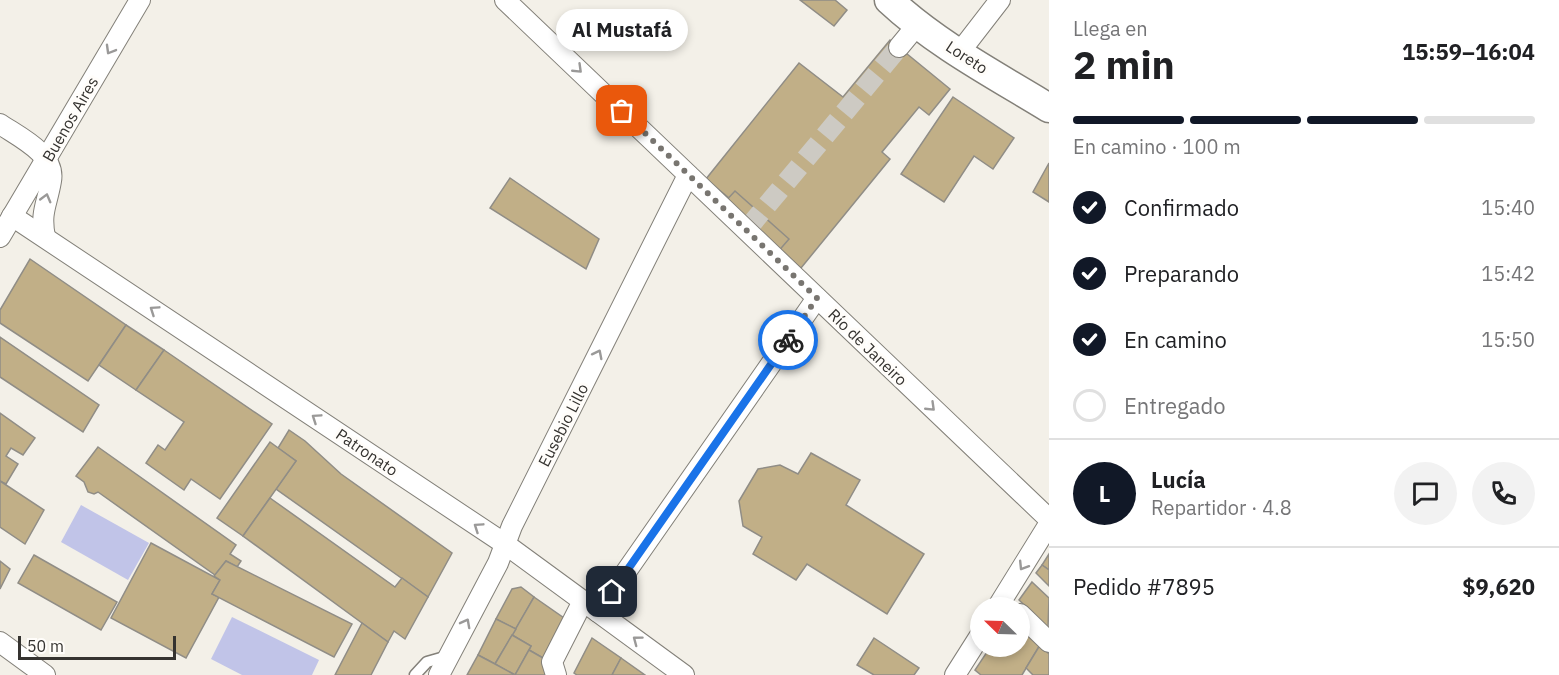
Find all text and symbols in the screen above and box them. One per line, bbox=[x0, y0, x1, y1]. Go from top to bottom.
callout: Al Mustafá bbox=[556, 9, 688, 51]
text: Llega en bbox=[1073, 15, 1148, 42]
text: Al Mustafá bbox=[572, 16, 672, 43]
street label: Loreto bbox=[942, 36, 992, 78]
text: 15:59–16:04 bbox=[1402, 37, 1535, 66]
text: 2 min bbox=[1073, 39, 1175, 90]
one-way arrow bbox=[106, 44, 118, 55]
one-way arrow bbox=[570, 62, 581, 73]
street label: Buenos Aires bbox=[38, 73, 102, 165]
pin bbox=[596, 85, 647, 136]
icon: bag bbox=[605, 94, 638, 127]
text: En camino · 100 m bbox=[1073, 133, 1241, 160]
icon: check bbox=[1073, 191, 1106, 224]
one-way arrow bbox=[39, 193, 52, 203]
text: Confirmado bbox=[1124, 193, 1239, 222]
text: 15:40 bbox=[1481, 194, 1535, 221]
icon: check bbox=[1073, 257, 1106, 290]
text: Preparando bbox=[1124, 259, 1239, 288]
text: 15:42 bbox=[1481, 260, 1535, 287]
street label: Río de Janeiro bbox=[824, 304, 912, 390]
one-way arrow bbox=[150, 306, 161, 317]
courier bbox=[758, 310, 818, 370]
icon: check bbox=[1073, 323, 1106, 356]
icon: bike bbox=[772, 324, 805, 357]
text: En camino bbox=[1124, 325, 1227, 354]
text: 15:50 bbox=[1481, 326, 1535, 353]
one-way arrow bbox=[591, 350, 602, 361]
street label: Eusebio Lillo bbox=[534, 380, 592, 470]
text: Entregado bbox=[1124, 391, 1225, 420]
one-way arrow bbox=[925, 400, 935, 411]
one-way arrow bbox=[312, 415, 323, 426]
street label: Patronato bbox=[332, 424, 402, 480]
button: chat bbox=[1394, 462, 1457, 525]
button: phone bbox=[1472, 462, 1535, 525]
text: Lucía bbox=[1151, 465, 1206, 494]
text: L bbox=[1099, 479, 1110, 508]
text: Repartidor · 4.8 bbox=[1151, 494, 1292, 521]
one-way arrow bbox=[474, 523, 485, 534]
one-way arrow bbox=[1018, 560, 1030, 570]
pin bbox=[586, 566, 637, 617]
text: Pedido #7895 bbox=[1073, 572, 1215, 601]
text: $9,620 bbox=[1462, 572, 1535, 601]
icon: home bbox=[595, 575, 628, 608]
north arrow bbox=[970, 597, 1030, 657]
map controls bbox=[970, 597, 1030, 657]
one-way arrow bbox=[459, 619, 470, 630]
scale bar bbox=[18, 633, 176, 660]
text: 50 m bbox=[27, 636, 64, 656]
one-way arrow bbox=[632, 636, 643, 647]

